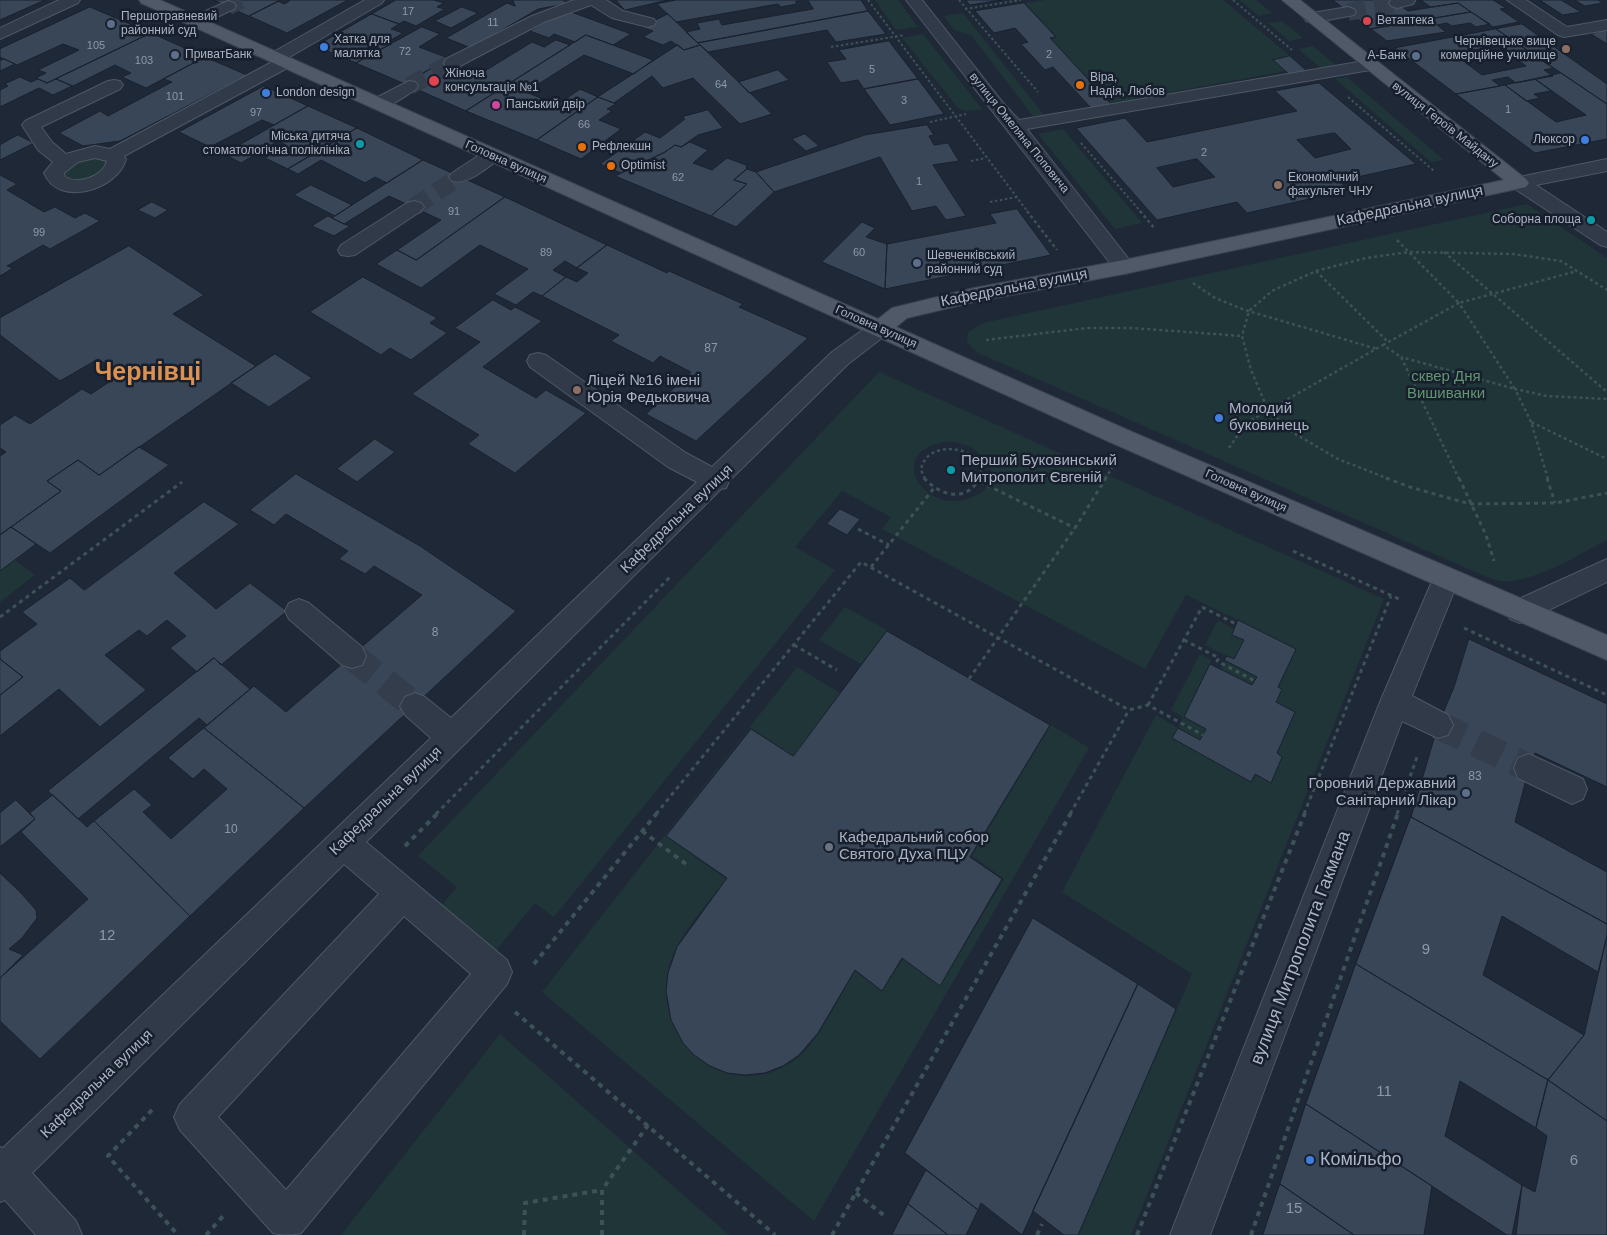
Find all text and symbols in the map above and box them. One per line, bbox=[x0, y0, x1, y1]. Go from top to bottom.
house number: 17 bbox=[402, 5, 414, 19]
place label: Першотравневий районний суд bbox=[121, 10, 217, 38]
place label: Ветаптека bbox=[1377, 14, 1434, 28]
marker: Ветаптека bbox=[1361, 15, 1373, 27]
house number: 11 bbox=[487, 16, 499, 30]
marker: Першотравневий районний суд bbox=[105, 18, 117, 30]
place label: Хатка для малятка bbox=[334, 33, 390, 61]
place label: Чернівецьке вище комерційне училище bbox=[1440, 35, 1556, 63]
house number: 105 bbox=[87, 39, 105, 53]
marker: Хатка для малятка bbox=[318, 41, 330, 53]
marker: Чернівецьке вище комерційне училище bbox=[1560, 43, 1572, 55]
house number: 72 bbox=[399, 45, 411, 59]
place label: ПриватБанк bbox=[185, 48, 252, 62]
house number: 2 bbox=[1046, 48, 1052, 62]
marker: ПриватБанк bbox=[169, 49, 181, 61]
place label: А-Банк bbox=[1368, 49, 1406, 63]
marker: А-Банк bbox=[1410, 50, 1422, 62]
house number: 103 bbox=[135, 54, 153, 68]
house number: 5 bbox=[869, 63, 875, 77]
place label: Жіноча консультація №1 bbox=[445, 67, 539, 95]
street label: вулиця Омеляна Поповича bbox=[966, 70, 1072, 196]
place label: Віра, Надія, Любов bbox=[1090, 71, 1165, 99]
marker: Жіноча консультація №1 bbox=[427, 74, 441, 88]
house number: 64 bbox=[715, 78, 727, 92]
marker: Віра, Надія, Любов bbox=[1074, 79, 1086, 91]
street label: вулиця Героїв Майдану bbox=[1389, 79, 1501, 171]
place label: London design bbox=[276, 86, 355, 100]
marker: London design bbox=[260, 87, 272, 99]
house number: 101 bbox=[166, 90, 184, 104]
house number: 3 bbox=[901, 94, 907, 108]
place label: Панський двір bbox=[506, 98, 585, 112]
marker: Панський двір bbox=[490, 99, 502, 111]
house number: 1 bbox=[1505, 103, 1511, 117]
house number: 97 bbox=[250, 106, 262, 120]
house number: 66 bbox=[578, 118, 590, 132]
place label: Міська дитяча стоматологічна поліклініка bbox=[203, 130, 350, 158]
place label: Люксор bbox=[1533, 133, 1575, 147]
marker: Люксор bbox=[1579, 134, 1591, 146]
marker: Міська дитяча стоматологічна поліклініка bbox=[354, 138, 366, 150]
street label: Головна вулиця bbox=[463, 138, 549, 186]
place label: Рефлекшн bbox=[592, 140, 651, 154]
marker: Рефлекшн bbox=[576, 141, 588, 153]
house number: 2 bbox=[1201, 146, 1207, 160]
place label: Optimist bbox=[621, 159, 665, 173]
marker: Optimist bbox=[605, 160, 617, 172]
house number: 62 bbox=[672, 171, 684, 185]
place label: Економічний факультет ЧНУ bbox=[1288, 171, 1373, 199]
house number: 1 bbox=[916, 175, 922, 189]
marker: Економічний факультет ЧНУ bbox=[1272, 179, 1284, 191]
street label: Кафедральна вулиця bbox=[1335, 182, 1485, 230]
house number: 91 bbox=[448, 205, 460, 219]
place label: Соборна площа bbox=[1492, 213, 1581, 227]
marker: Соборна площа bbox=[1585, 214, 1597, 226]
house number: 99 bbox=[33, 226, 45, 240]
house number: 89 bbox=[540, 246, 552, 260]
house number: 60 bbox=[853, 246, 865, 260]
place label: Шевченківський районний суд bbox=[927, 249, 1015, 277]
marker: Шевченківський районний суд bbox=[911, 257, 923, 269]
street label: Кафедральна вулиця bbox=[939, 265, 1089, 311]
street label: Головна вулиця bbox=[833, 303, 919, 351]
house number: 87 bbox=[704, 342, 718, 356]
district label: Чернівці bbox=[95, 358, 201, 388]
park label: сквер Дня Вишиванки bbox=[1407, 368, 1485, 403]
place label: Ліцей №16 імені Юрія Федьковича bbox=[587, 372, 710, 407]
marker: Ліцей №16 імені Юрія Федьковича bbox=[571, 384, 583, 396]
place label: Молодий буковинець bbox=[1229, 400, 1309, 435]
marker: Молодий буковинець bbox=[1213, 412, 1225, 424]
place label: Перший Буковинський Митрополит Євгеній bbox=[961, 452, 1117, 487]
street label: Кафедральна вулиця bbox=[617, 461, 737, 577]
marker: Перший Буковинський Митрополит Євгеній bbox=[945, 464, 957, 476]
street label: Головна вулиця bbox=[1203, 467, 1289, 515]
house number: 8 bbox=[432, 626, 438, 640]
street label: Кафедральна вулиця bbox=[326, 743, 446, 859]
house number: 83 bbox=[1468, 770, 1482, 784]
place label: Горовний Державний Санітарний Лікар bbox=[1308, 775, 1456, 810]
marker: Горовний Державний Санітарний Лікар bbox=[1460, 787, 1472, 799]
house number: 10 bbox=[224, 823, 238, 837]
street label: вулиця Митрополита Гакмана bbox=[1246, 828, 1356, 1068]
place label: Кафедральний собор Святого Духа ПЦУ bbox=[839, 829, 989, 864]
marker: Кафедральний собор Святого Духа ПЦУ bbox=[823, 841, 835, 853]
house number: 12 bbox=[99, 927, 115, 945]
house number: 9 bbox=[1422, 941, 1430, 959]
street label: Кафедральна вулиця bbox=[37, 1026, 157, 1142]
house number: 11 bbox=[1376, 1083, 1392, 1101]
place label: Комільфо bbox=[1320, 1149, 1402, 1171]
house number: 6 bbox=[1570, 1152, 1578, 1170]
marker: Комільфо bbox=[1304, 1154, 1316, 1166]
house number: 15 bbox=[1286, 1200, 1302, 1218]

